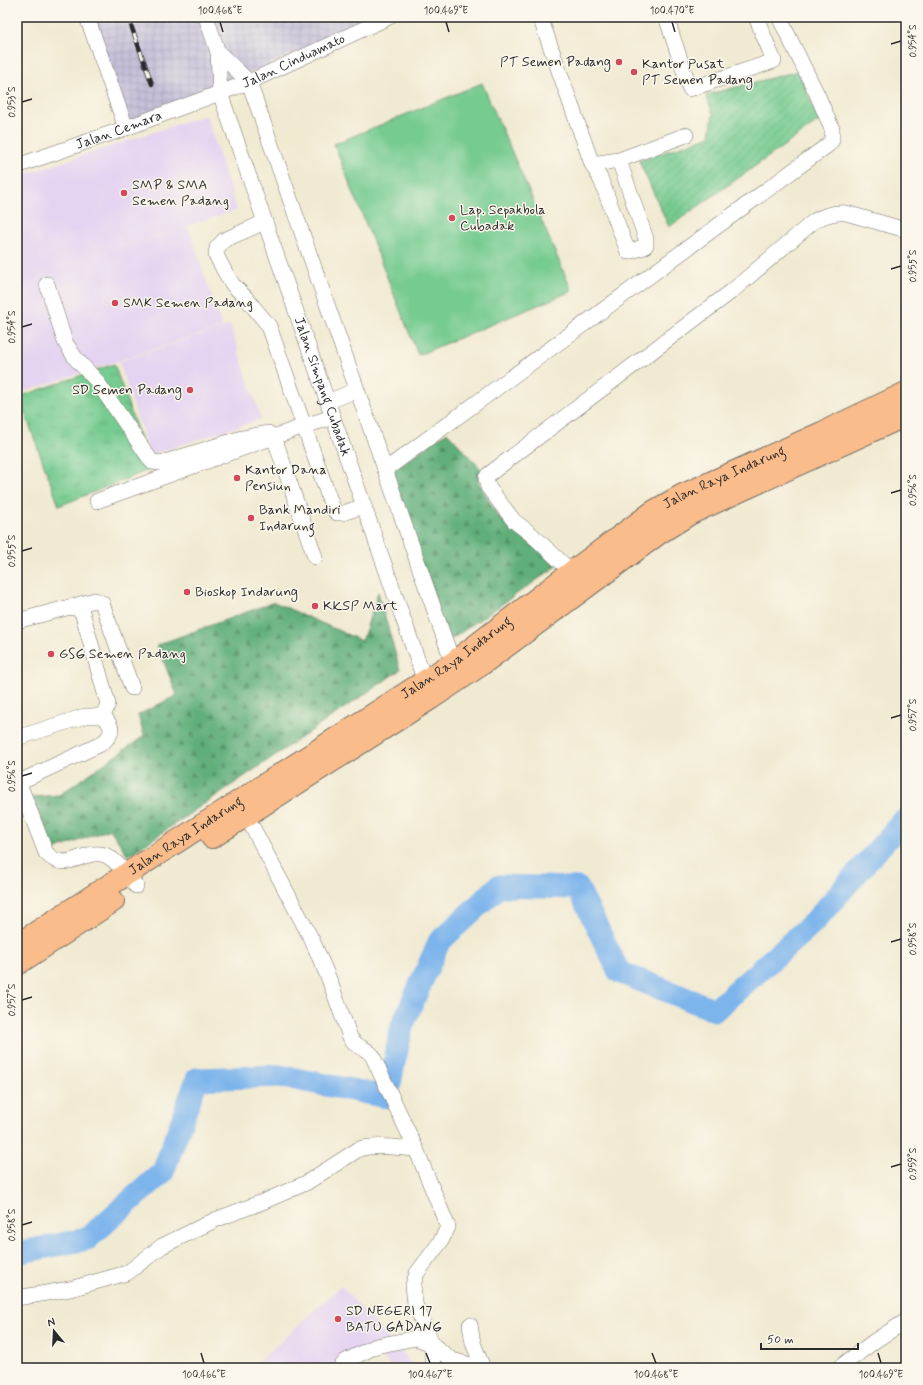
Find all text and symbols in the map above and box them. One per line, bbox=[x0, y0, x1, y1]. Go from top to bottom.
text: 100.468°E bbox=[198, 4, 242, 18]
text: 100.469°E bbox=[424, 4, 468, 18]
text: 100.470°E bbox=[650, 4, 694, 18]
text: 0.954°S bbox=[906, 24, 920, 58]
street label: Jalan Cinduamato bbox=[240, 30, 348, 93]
place label: PT Semen Padang bbox=[500, 53, 611, 72]
place label: Kantor Pusat PT Semen Padang bbox=[642, 55, 753, 90]
marker: PT Semen Padang bbox=[614, 57, 624, 67]
marker: Kantor Pusat PT Semen Padang bbox=[629, 67, 639, 77]
text: 0.953°S bbox=[5, 86, 19, 118]
street label: Jalan Cemara bbox=[73, 106, 165, 154]
place label: SMP & SMA Semen Padang bbox=[132, 176, 229, 210]
marker: SMP & SMA Semen Padang bbox=[119, 188, 129, 198]
place label: Lap. Sepakbola Cubadak bbox=[460, 201, 546, 235]
marker: Lap. Sepakbola Cubadak bbox=[447, 213, 457, 223]
text: 0.955°S bbox=[906, 249, 920, 282]
place label: SMK Semen Padang bbox=[123, 294, 253, 312]
marker: SMK Semen Padang bbox=[110, 298, 120, 308]
text: 0.954°S bbox=[5, 310, 19, 344]
street label: Jalan Simpang Cubadak bbox=[290, 314, 355, 459]
place label: SD Semen Padang bbox=[72, 381, 182, 400]
marker: SD Semen Padang bbox=[185, 385, 195, 395]
street label: Jalan Raya Indarung bbox=[660, 442, 789, 513]
place label: Kantor Dana Pensiun bbox=[245, 461, 327, 495]
marker: Kantor Dana Pensiun bbox=[232, 473, 242, 483]
text: 0.956°S bbox=[906, 474, 920, 506]
place label: Bank Mandiri Indarung bbox=[259, 501, 341, 537]
marker: Bank Mandiri Indarung bbox=[246, 513, 256, 523]
text: 0.955°S bbox=[5, 534, 19, 567]
place label: Bioskop Indarung bbox=[195, 583, 298, 602]
marker: Bioskop Indarung bbox=[182, 587, 192, 597]
place label: KKSP Mart bbox=[323, 597, 398, 615]
marker: KKSP Mart bbox=[310, 601, 320, 611]
street label: Jalan Raya Indarung bbox=[397, 612, 517, 703]
place label: GSG Semen Padang bbox=[59, 645, 186, 663]
marker: GSG Semen Padang bbox=[46, 649, 56, 659]
text: 0.957°S bbox=[906, 698, 920, 731]
text: 0.956°S bbox=[5, 760, 19, 792]
street label: Jalan Raya Indarung bbox=[125, 792, 247, 879]
text: 0.958°S bbox=[906, 922, 920, 955]
text: 0.957°S bbox=[5, 983, 19, 1016]
text: 0.959°S bbox=[906, 1147, 920, 1180]
text: 0.958°S bbox=[5, 1208, 19, 1241]
place label: SD NEGERI 17 BATU GADANG bbox=[346, 1302, 442, 1336]
north arrow bbox=[34, 1311, 74, 1351]
marker: SD NEGERI 17 BATU GADANG bbox=[333, 1314, 343, 1324]
text: N bbox=[46, 1315, 57, 1330]
scale bar bbox=[761, 1325, 858, 1351]
text: 50 m bbox=[767, 1332, 794, 1348]
text: 100.466°E bbox=[182, 1368, 226, 1382]
text: 100.467°E bbox=[408, 1368, 453, 1382]
text: 100.468°E bbox=[634, 1368, 678, 1382]
text: 100.469°E bbox=[859, 1368, 903, 1382]

